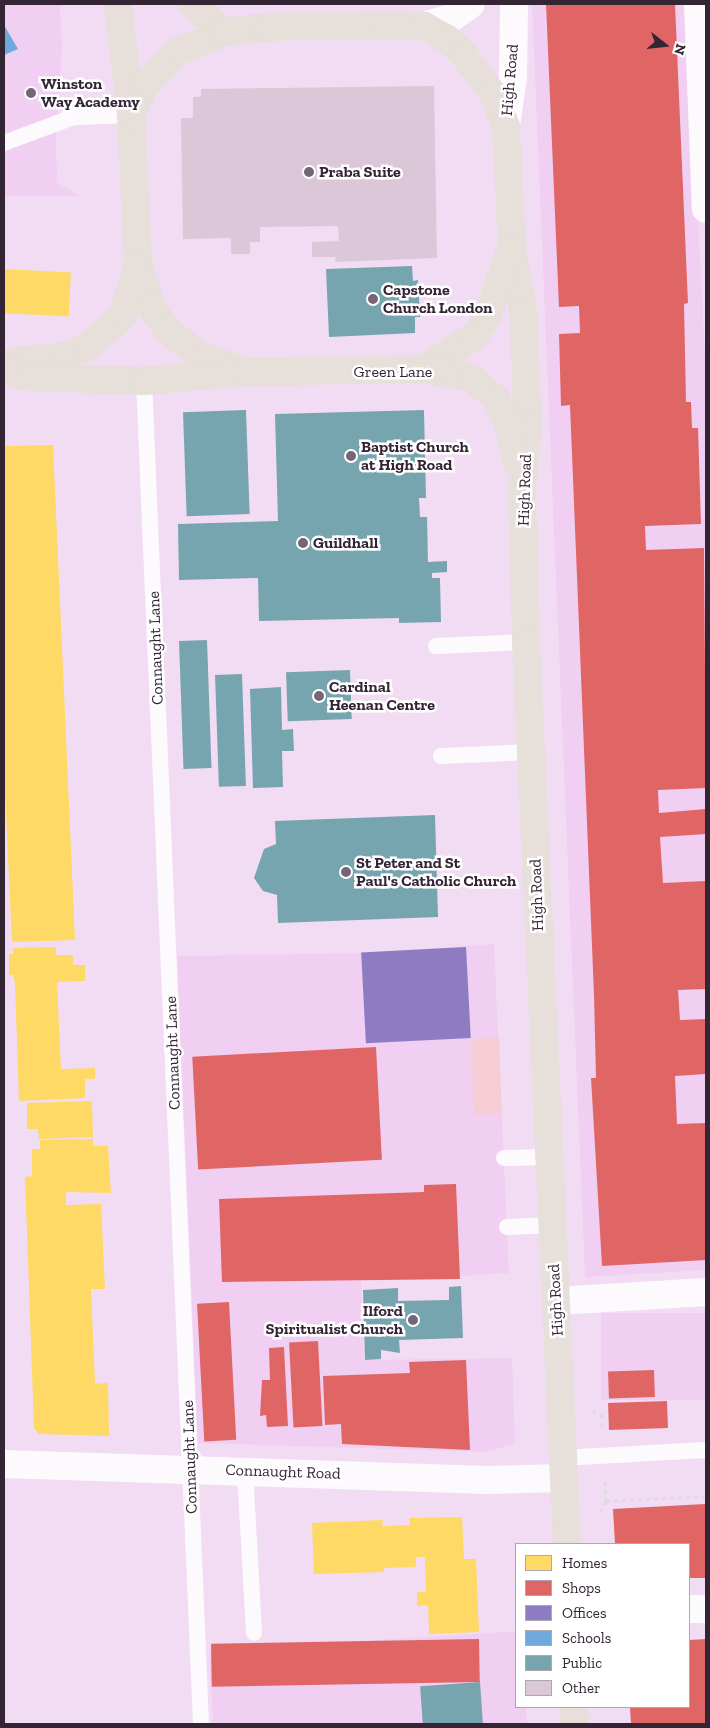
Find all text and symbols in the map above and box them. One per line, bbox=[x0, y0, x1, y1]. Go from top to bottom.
north arrow bbox=[640, 20, 690, 70]
text: N bbox=[670, 42, 690, 57]
street label: High Road bbox=[497, 43, 523, 117]
place label: Winston Way Academy bbox=[41, 74, 141, 112]
marker: Winston Way Academy bbox=[25, 87, 37, 99]
place label: Praba Suite bbox=[319, 162, 401, 182]
marker: Praba Suite bbox=[303, 166, 315, 178]
place label: Capstone Church London bbox=[383, 280, 493, 318]
marker: Capstone Church London bbox=[367, 293, 379, 305]
street label: Green Lane bbox=[354, 362, 432, 382]
place label: Baptist Church at High Road bbox=[361, 437, 469, 475]
marker: Baptist Church at High Road bbox=[345, 450, 357, 462]
street label: High Road bbox=[514, 454, 536, 526]
place label: Guildhall bbox=[313, 533, 378, 553]
marker: Guildhall bbox=[297, 537, 309, 549]
street label: Connaught Lane bbox=[144, 591, 168, 705]
place label: Cardinal Heenan Centre bbox=[329, 677, 435, 715]
marker: Cardinal Heenan Centre bbox=[313, 690, 325, 702]
place label: St Peter and St Paul's Catholic Church bbox=[356, 853, 516, 891]
street label: High Road bbox=[526, 859, 548, 931]
marker: St Peter and St Paul's Catholic Church bbox=[340, 866, 352, 878]
street label: Connaught Lane bbox=[161, 996, 185, 1110]
street label: High Road bbox=[545, 1263, 567, 1337]
place label: Ilford Spiritualist Church bbox=[266, 1301, 403, 1339]
marker: Ilford Spiritualist Church bbox=[407, 1314, 419, 1326]
street label: Connaught Lane bbox=[178, 1400, 202, 1514]
street label: Connaught Road bbox=[225, 1460, 341, 1484]
legend bbox=[515, 1543, 690, 1708]
text: Homes bbox=[562, 1554, 607, 1572]
text: Shops bbox=[562, 1579, 601, 1597]
text: Offices bbox=[562, 1604, 606, 1622]
text: Schools bbox=[562, 1629, 611, 1647]
text: Public bbox=[562, 1654, 602, 1672]
text: Other bbox=[562, 1679, 600, 1697]

